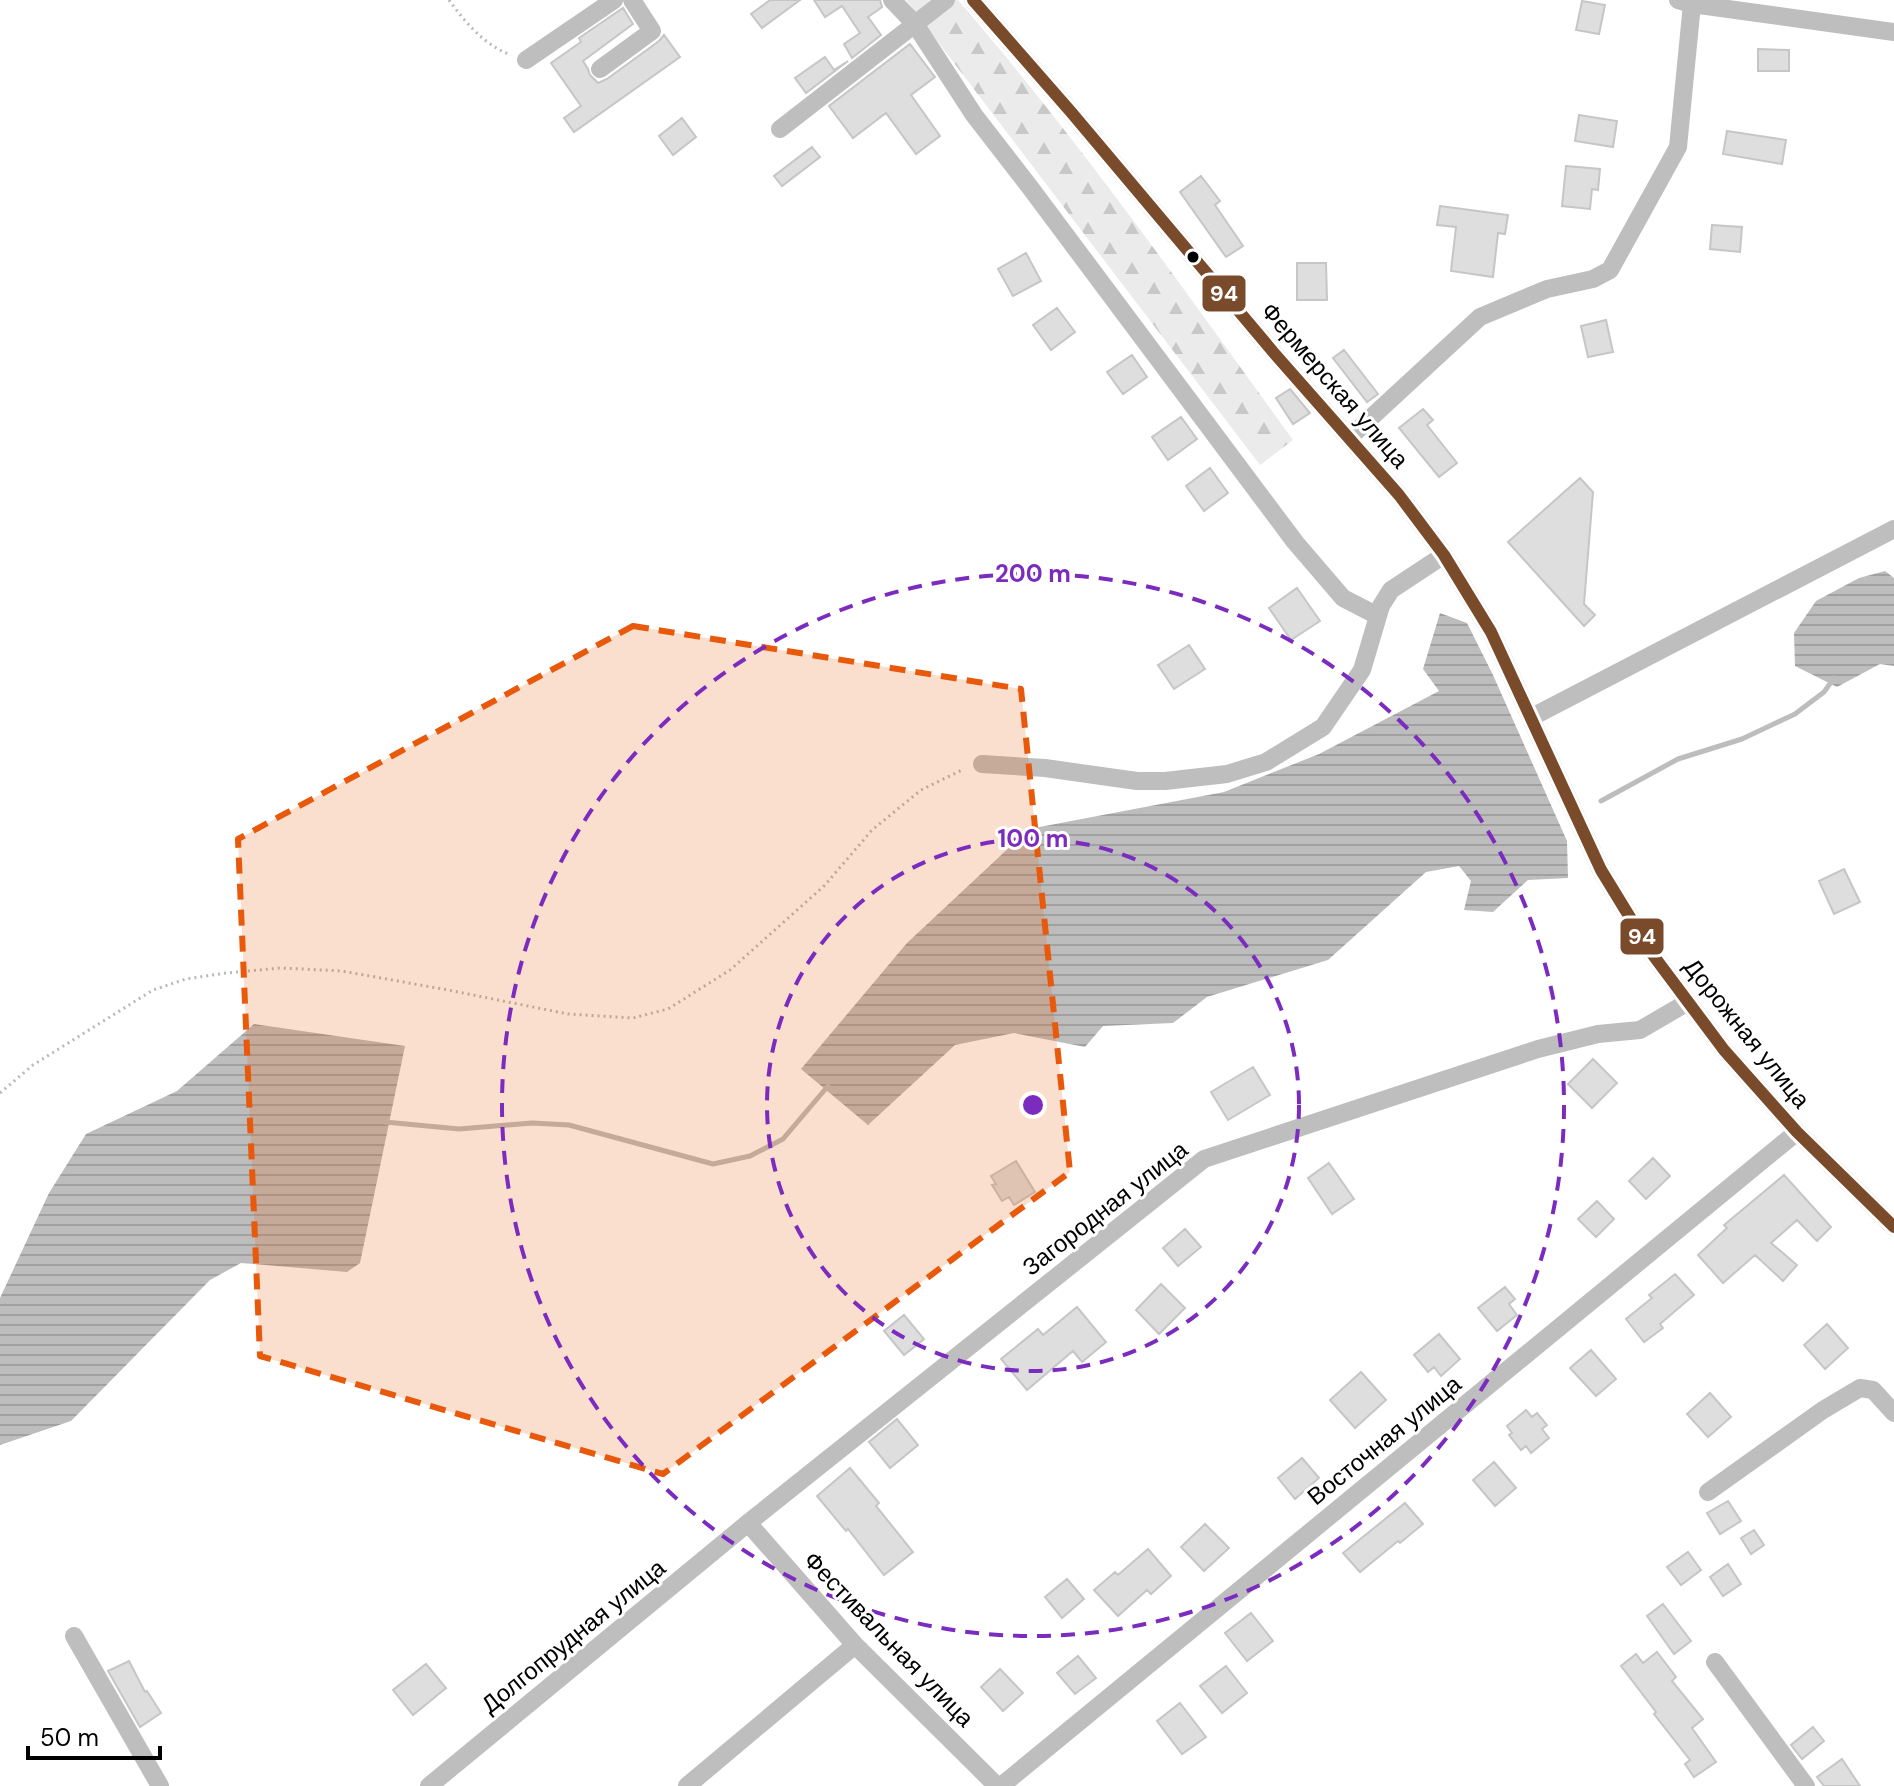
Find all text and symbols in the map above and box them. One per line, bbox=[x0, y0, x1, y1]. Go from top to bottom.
unlabelled marker bbox=[1185, 249, 1201, 265]
line badge: 94 bbox=[1201, 274, 1247, 313]
text: 94 bbox=[1210, 279, 1238, 308]
street label: Фермерская улица bbox=[1254, 296, 1416, 475]
text: 200 m bbox=[995, 558, 1071, 589]
text: 100 m bbox=[998, 823, 1068, 854]
line badge: 94 bbox=[1619, 917, 1665, 956]
text: 94 bbox=[1628, 922, 1656, 951]
street label: Дорожная улица bbox=[1677, 952, 1817, 1115]
centre of rings bbox=[1019, 1091, 1047, 1119]
street label: Загородная улица bbox=[1016, 1133, 1194, 1282]
street label: Восточная улица bbox=[1301, 1368, 1468, 1512]
street label: Фестивальная улица bbox=[797, 1545, 981, 1734]
street label: Долгопрудная улица bbox=[475, 1552, 672, 1720]
scale bar bbox=[28, 1710, 160, 1760]
text: 50 m bbox=[40, 1722, 99, 1753]

